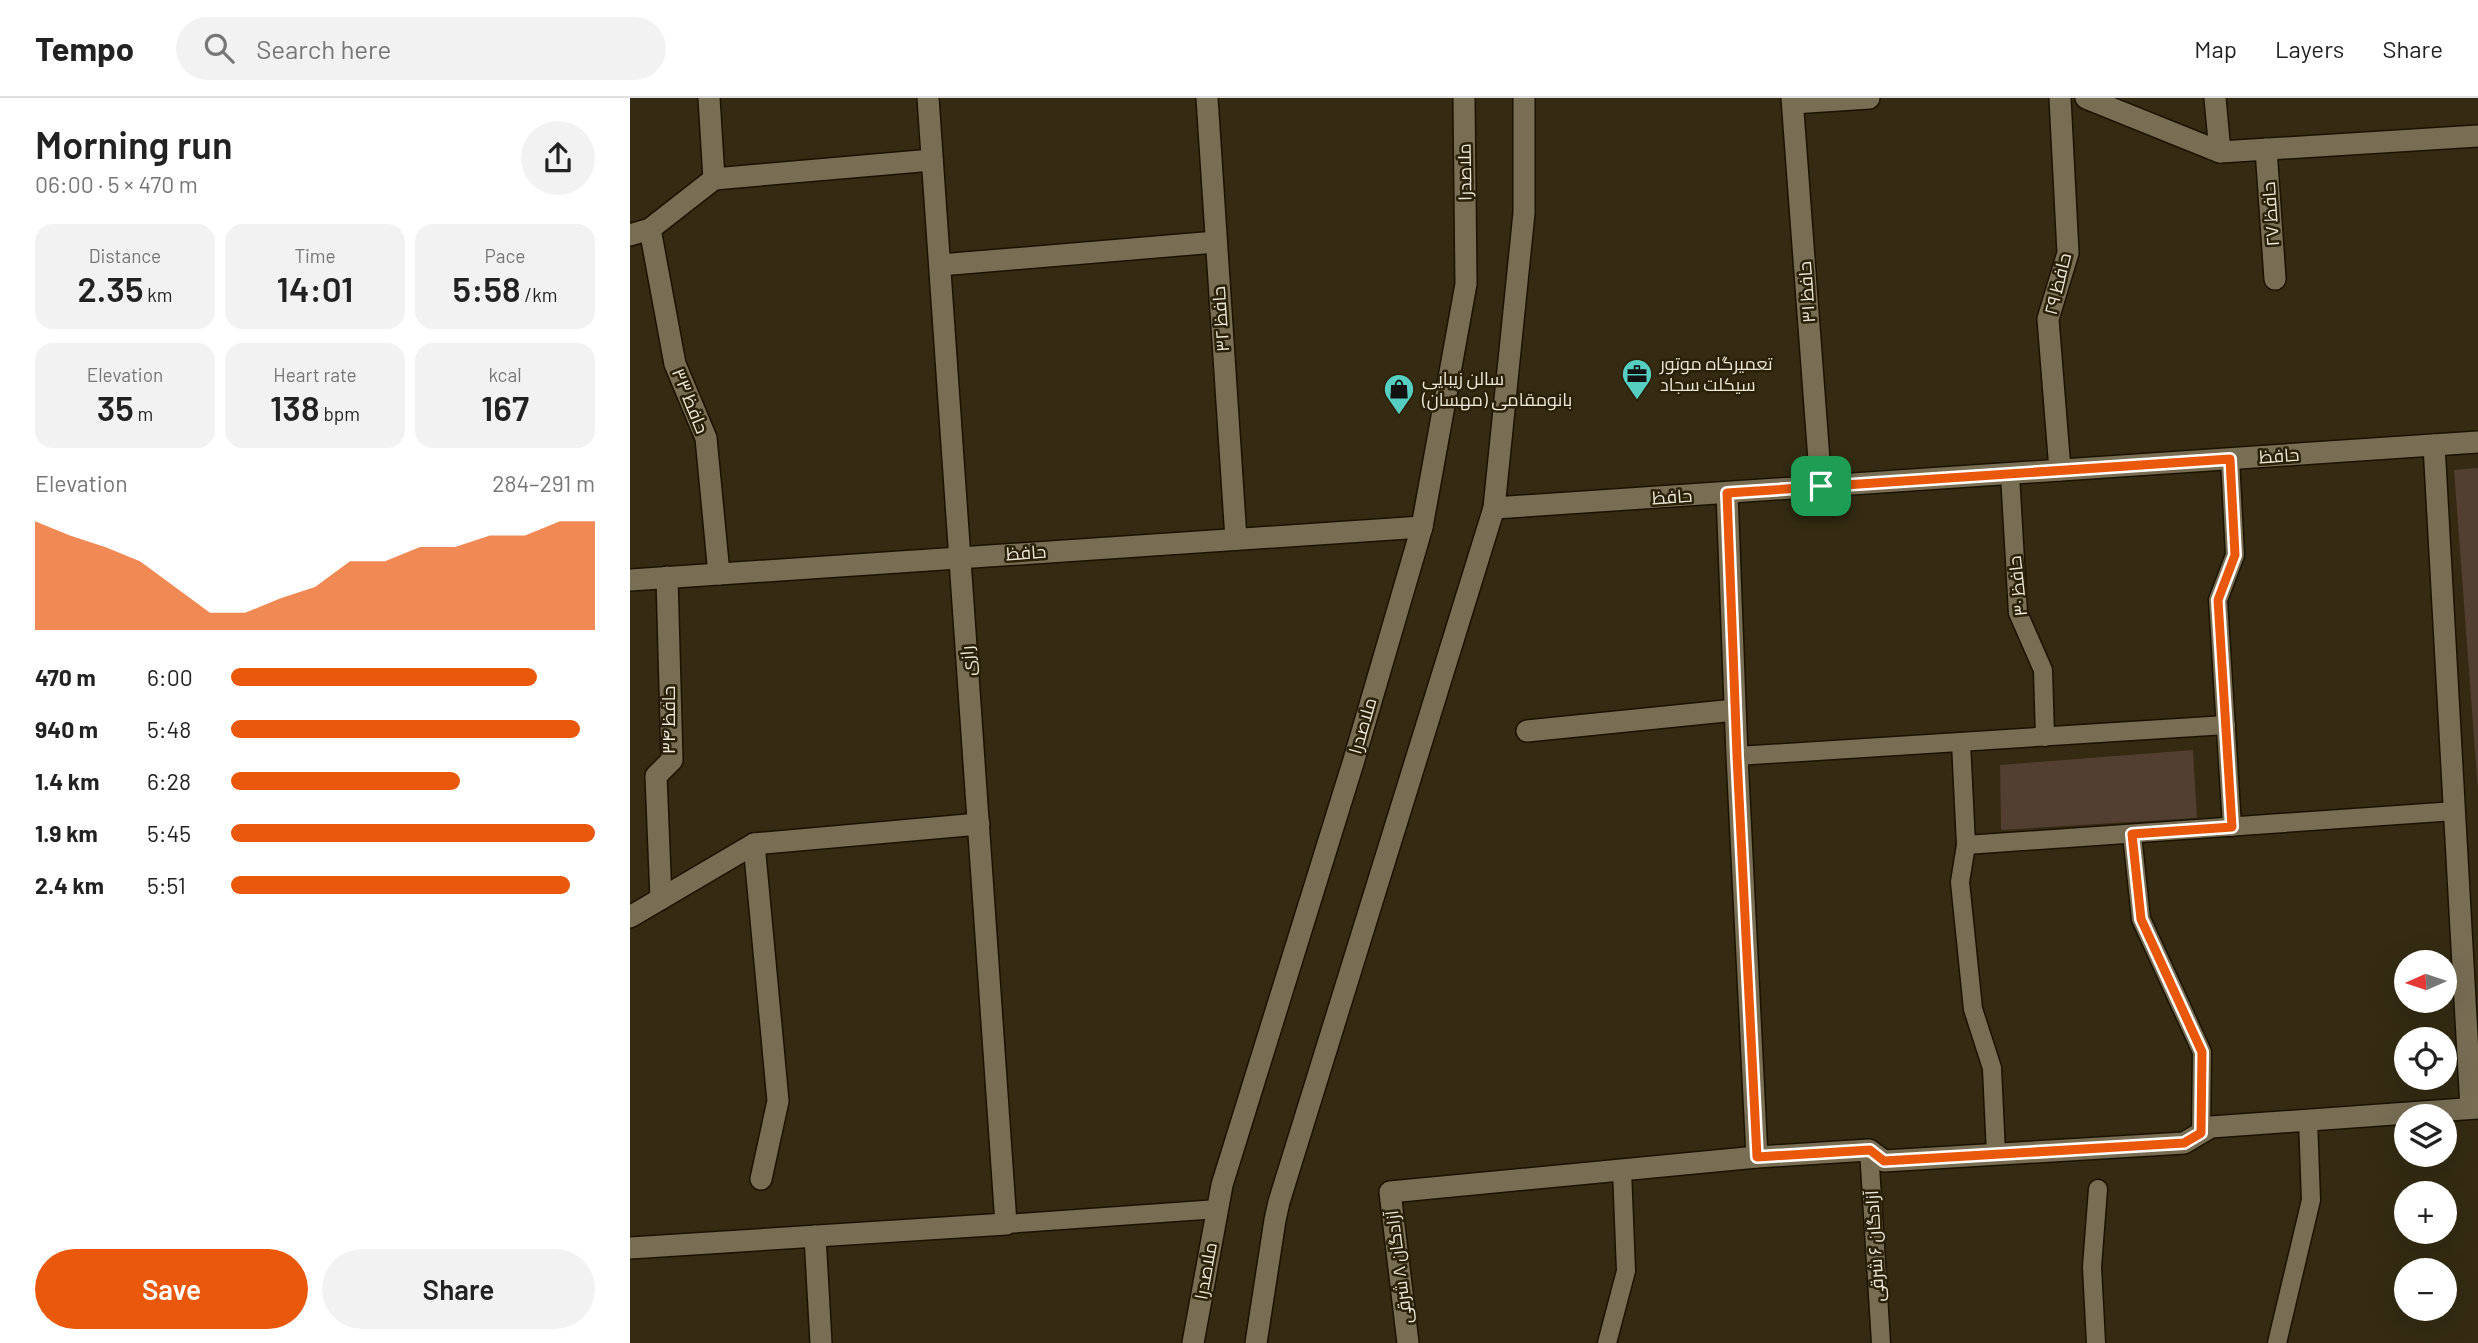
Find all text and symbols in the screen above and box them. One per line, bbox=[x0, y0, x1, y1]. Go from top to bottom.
search box bbox=[176, 17, 666, 80]
text: Tempo bbox=[35, 28, 134, 68]
icon: search bbox=[200, 29, 238, 67]
text: Search here bbox=[256, 33, 391, 64]
text: Map bbox=[2194, 34, 2237, 63]
text: Layers bbox=[2275, 34, 2344, 63]
text: Share bbox=[2382, 34, 2443, 63]
text: Morning run bbox=[35, 121, 233, 167]
button: share bbox=[521, 121, 595, 195]
street label: ملاصدرا bbox=[1452, 143, 1477, 201]
text: 06:00 · 5 × 470 m bbox=[35, 170, 198, 198]
street label: حافظ ۲۷ bbox=[2257, 181, 2283, 247]
text: Distance bbox=[89, 244, 161, 267]
text: Time bbox=[294, 244, 336, 267]
text: Pace bbox=[485, 244, 525, 267]
street label: حافظ ۲۹ bbox=[2039, 251, 2075, 317]
street label: حافظ ۳۱ bbox=[1793, 260, 1819, 324]
text: 2.35 bbox=[77, 267, 143, 309]
text: 14:01 bbox=[277, 267, 353, 309]
text: 5:58 bbox=[453, 267, 521, 309]
text: km bbox=[143, 283, 173, 306]
text: /km bbox=[521, 283, 557, 306]
street label: حافظ ۳۲ bbox=[1207, 285, 1233, 353]
place label: تعمیرگاه موتور سیکلت سجاد bbox=[1659, 352, 1773, 395]
office icon: تعمیرگاه موتور سیکلت سجاد bbox=[1620, 357, 1654, 401]
text: Elevation bbox=[87, 363, 163, 386]
text: Heart rate bbox=[273, 363, 357, 386]
text: kcal bbox=[488, 363, 522, 386]
street label: حافظ ۳۳ bbox=[668, 365, 714, 437]
place label: سالن زیبایی بانومقامی (مهسان) bbox=[1421, 367, 1572, 411]
shop icon: سالن زیبایی بانومقامی (مهسان) bbox=[1382, 372, 1416, 416]
text: 35 bbox=[97, 386, 134, 428]
text: 138 bbox=[270, 386, 320, 428]
text: 167 bbox=[481, 386, 529, 428]
text: m bbox=[134, 402, 153, 425]
text: bpm bbox=[320, 402, 360, 425]
street label: حافظ bbox=[2258, 443, 2300, 467]
pin bbox=[1791, 456, 1851, 516]
icon: arrive bbox=[1802, 467, 1840, 505]
text: Elevation bbox=[35, 469, 128, 497]
text: 284–291 m bbox=[492, 469, 595, 497]
street label: حافظ bbox=[1651, 484, 1693, 508]
street label: حافظ bbox=[1005, 540, 1047, 564]
street label: حافظ ۳۰ bbox=[2003, 555, 2031, 618]
street label: رازی bbox=[955, 645, 980, 677]
text: 470 m bbox=[35, 663, 96, 691]
text: 6:00 bbox=[147, 663, 193, 691]
street label: حافظ ۳۴ bbox=[657, 686, 679, 754]
street label: ملاصدرا bbox=[1344, 695, 1382, 757]
text: 940 m bbox=[35, 715, 98, 743]
text: 5:48 bbox=[147, 715, 191, 743]
text: 1.4 km bbox=[35, 767, 99, 795]
text: 6:28 bbox=[147, 767, 191, 795]
text: 1.9 km bbox=[35, 819, 98, 847]
text: 5:45 bbox=[147, 819, 191, 847]
text: 2.4 km bbox=[35, 871, 104, 899]
text: 5:51 bbox=[147, 871, 186, 899]
north arrow bbox=[2394, 950, 2457, 1013]
map controls bbox=[2394, 950, 2457, 1321]
button: locate bbox=[2394, 1027, 2457, 1090]
button: layers bbox=[2394, 1104, 2457, 1167]
button: + bbox=[2394, 1181, 2457, 1244]
street label: آزادگان ۶ شرقی bbox=[1860, 1190, 1889, 1302]
street label: آزادگان ۸ شرقی bbox=[1380, 1209, 1417, 1325]
street label: ملاصدرا bbox=[1189, 1241, 1222, 1301]
button: Save bbox=[35, 1249, 308, 1329]
button: Share bbox=[322, 1249, 595, 1329]
button: − bbox=[2394, 1258, 2457, 1321]

